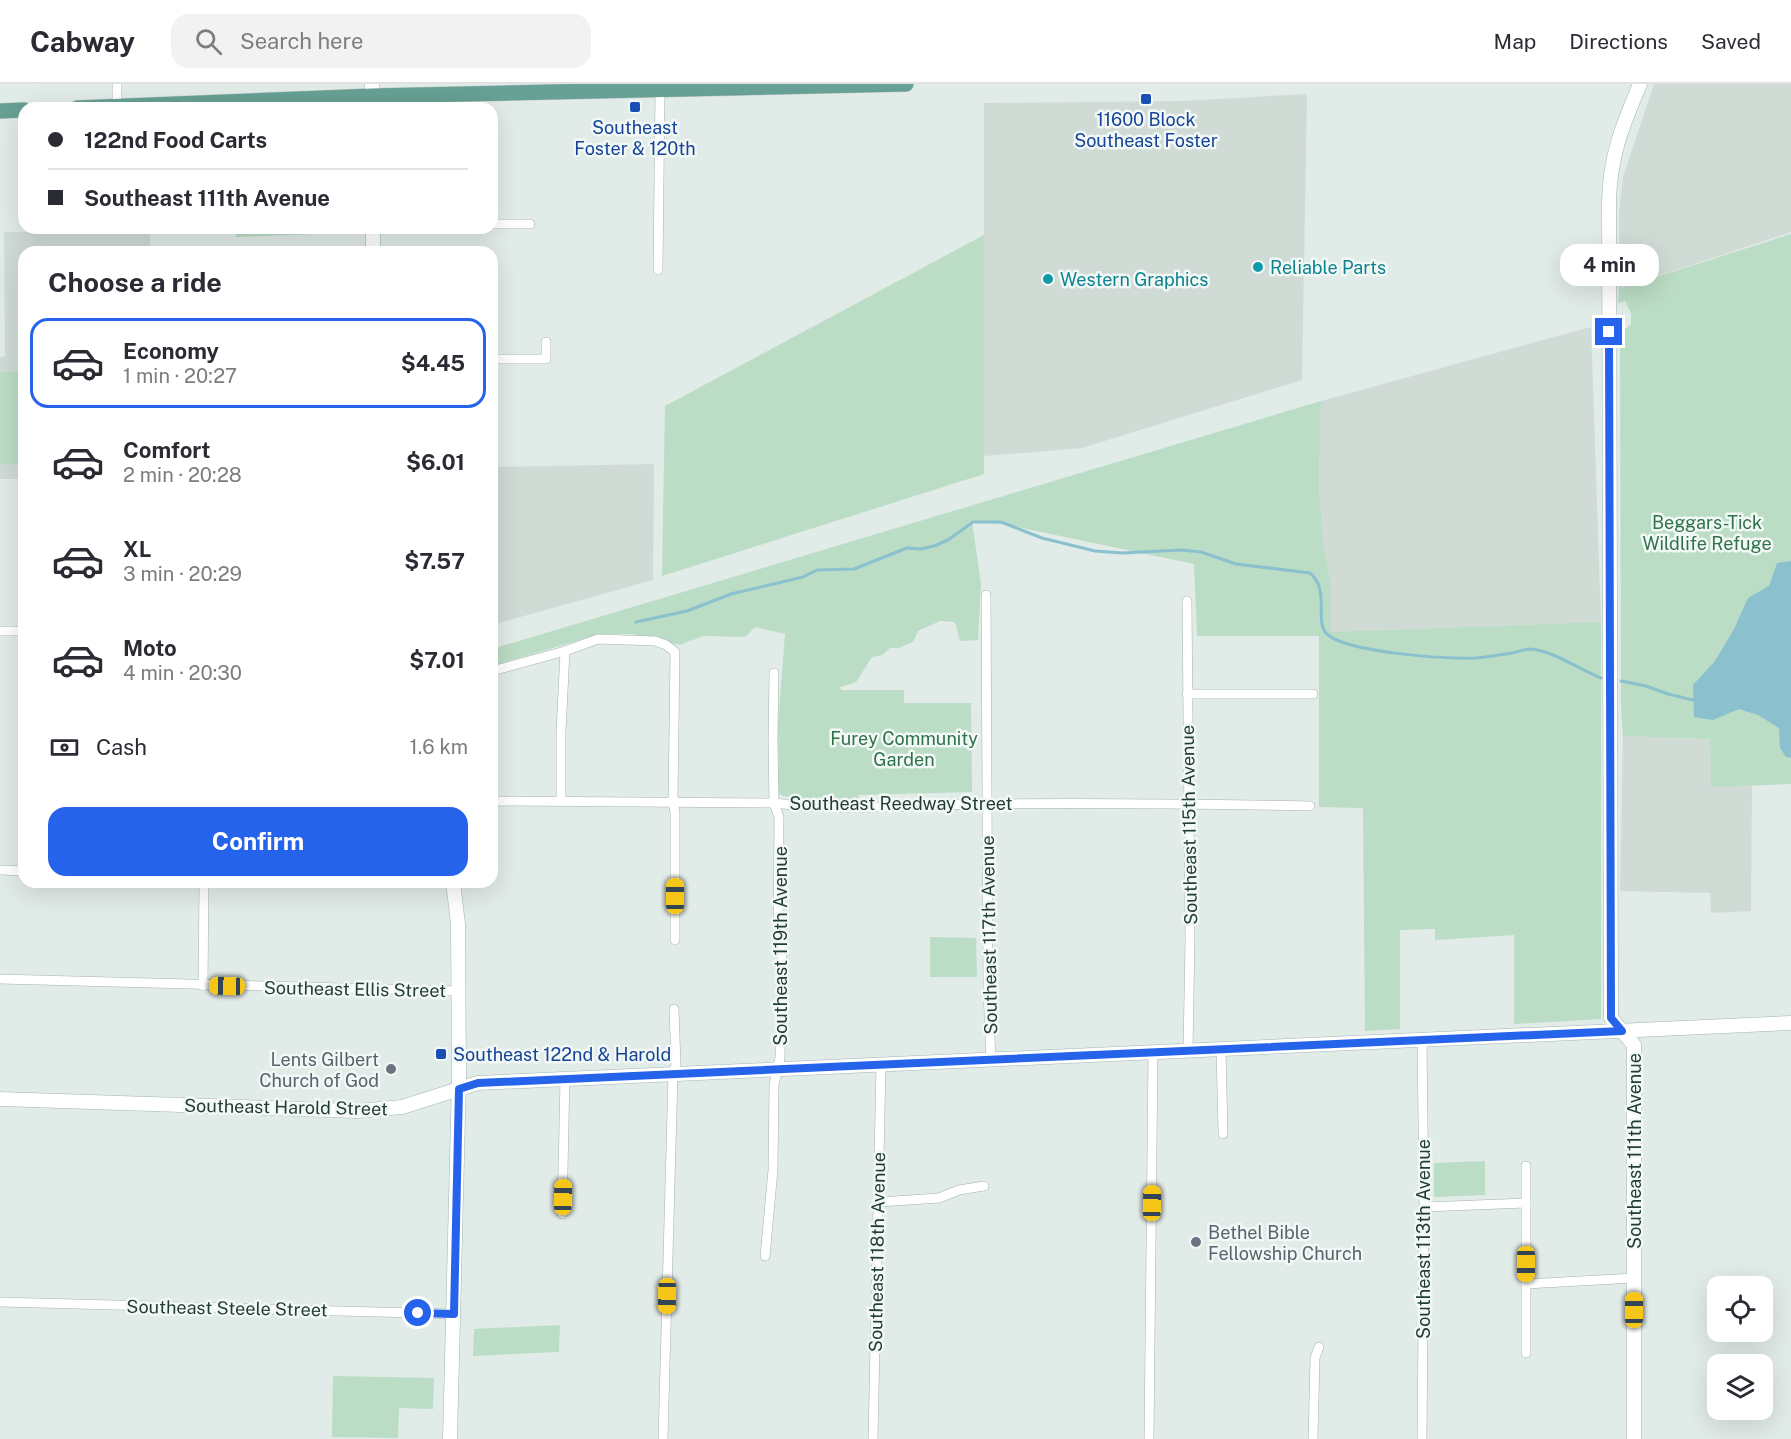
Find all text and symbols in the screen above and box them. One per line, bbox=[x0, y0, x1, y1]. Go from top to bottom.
search box bbox=[171, 14, 591, 68]
text: Cabway bbox=[30, 25, 135, 58]
icon: search bbox=[192, 25, 225, 58]
text: Search here bbox=[240, 28, 363, 54]
text: Map bbox=[1494, 29, 1536, 54]
text: Directions bbox=[1569, 29, 1668, 54]
text: Saved bbox=[1701, 29, 1761, 54]
marker: 11600 Block Southeast Foster bbox=[1139, 92, 1153, 106]
marker: Southeast Foster & 120th bbox=[628, 100, 642, 114]
place label: 11600 Block Southeast Foster bbox=[1074, 109, 1218, 151]
place label: Southeast Foster & 120th bbox=[574, 117, 696, 159]
text: 122nd Food Carts bbox=[84, 127, 267, 153]
text: Southeast 111th Avenue bbox=[84, 185, 330, 211]
callout: 4 min bbox=[1560, 245, 1658, 287]
text: 4 min bbox=[1583, 253, 1636, 277]
place label: Reliable Parts bbox=[1270, 257, 1386, 278]
marker: Reliable Parts bbox=[1251, 260, 1265, 274]
text: Choose a ride bbox=[48, 266, 222, 298]
place label: Western Graphics bbox=[1060, 269, 1208, 290]
marker: Western Graphics bbox=[1041, 272, 1055, 286]
route end bbox=[1595, 318, 1622, 345]
icon: car bbox=[51, 336, 105, 390]
text: Economy bbox=[123, 338, 219, 364]
text: $4.45 bbox=[401, 350, 465, 376]
text: 1 min · 20:27 bbox=[123, 364, 237, 388]
icon: car bbox=[51, 435, 105, 489]
text: Comfort bbox=[123, 437, 210, 463]
text: $6.01 bbox=[406, 449, 465, 475]
text: 2 min · 20:28 bbox=[123, 463, 242, 487]
park label: Beggars-Tick Wildlife Refuge bbox=[1642, 512, 1772, 554]
icon: car bbox=[51, 534, 105, 588]
text: XL bbox=[123, 536, 151, 562]
text: $7.57 bbox=[404, 548, 465, 574]
text: 3 min · 20:29 bbox=[123, 562, 242, 586]
icon: car bbox=[51, 633, 105, 687]
text: Moto bbox=[123, 635, 177, 661]
text: $7.01 bbox=[409, 647, 465, 673]
text: 4 min · 20:30 bbox=[123, 661, 242, 685]
street label: Southeast 115th Avenue bbox=[1177, 725, 1201, 925]
park label: Furey Community Garden bbox=[830, 728, 978, 770]
icon: cash bbox=[48, 731, 81, 764]
text: Cash bbox=[96, 734, 147, 760]
text: 1.6 km bbox=[410, 735, 468, 759]
street label: Southeast Reedway Street bbox=[789, 793, 1013, 814]
button: Confirm bbox=[48, 807, 468, 876]
street label: Southeast 117th Avenue bbox=[977, 835, 1001, 1035]
street label: Southeast 119th Avenue bbox=[770, 846, 791, 1046]
car bbox=[666, 878, 684, 914]
car bbox=[209, 977, 245, 995]
street label: Southeast Ellis Street bbox=[264, 977, 446, 1001]
place label: Southeast 122nd & Harold bbox=[453, 1044, 671, 1065]
marker: Southeast 122nd & Harold bbox=[434, 1047, 448, 1061]
place label: Lents Gilbert Church of God bbox=[259, 1049, 379, 1091]
street label: Southeast 111th Avenue bbox=[1624, 1053, 1645, 1249]
marker: Lents Gilbert Church of God bbox=[384, 1062, 398, 1076]
street label: Southeast Harold Street bbox=[184, 1095, 388, 1119]
street label: Southeast 113th Avenue bbox=[1413, 1139, 1434, 1339]
street label: Southeast 118th Avenue bbox=[865, 1152, 889, 1352]
car bbox=[554, 1179, 572, 1215]
car bbox=[1143, 1185, 1161, 1221]
place label: Bethel Bible Fellowship Church bbox=[1208, 1222, 1362, 1264]
marker: Bethel Bible Fellowship Church bbox=[1189, 1235, 1203, 1249]
car bbox=[1517, 1246, 1535, 1282]
map controls bbox=[1707, 1276, 1773, 1420]
button: locate bbox=[1707, 1276, 1773, 1342]
car bbox=[658, 1278, 676, 1314]
car bbox=[1625, 1292, 1643, 1328]
street label: Southeast Steele Street bbox=[126, 1296, 328, 1320]
route start bbox=[404, 1299, 431, 1326]
button: layers bbox=[1707, 1354, 1773, 1420]

